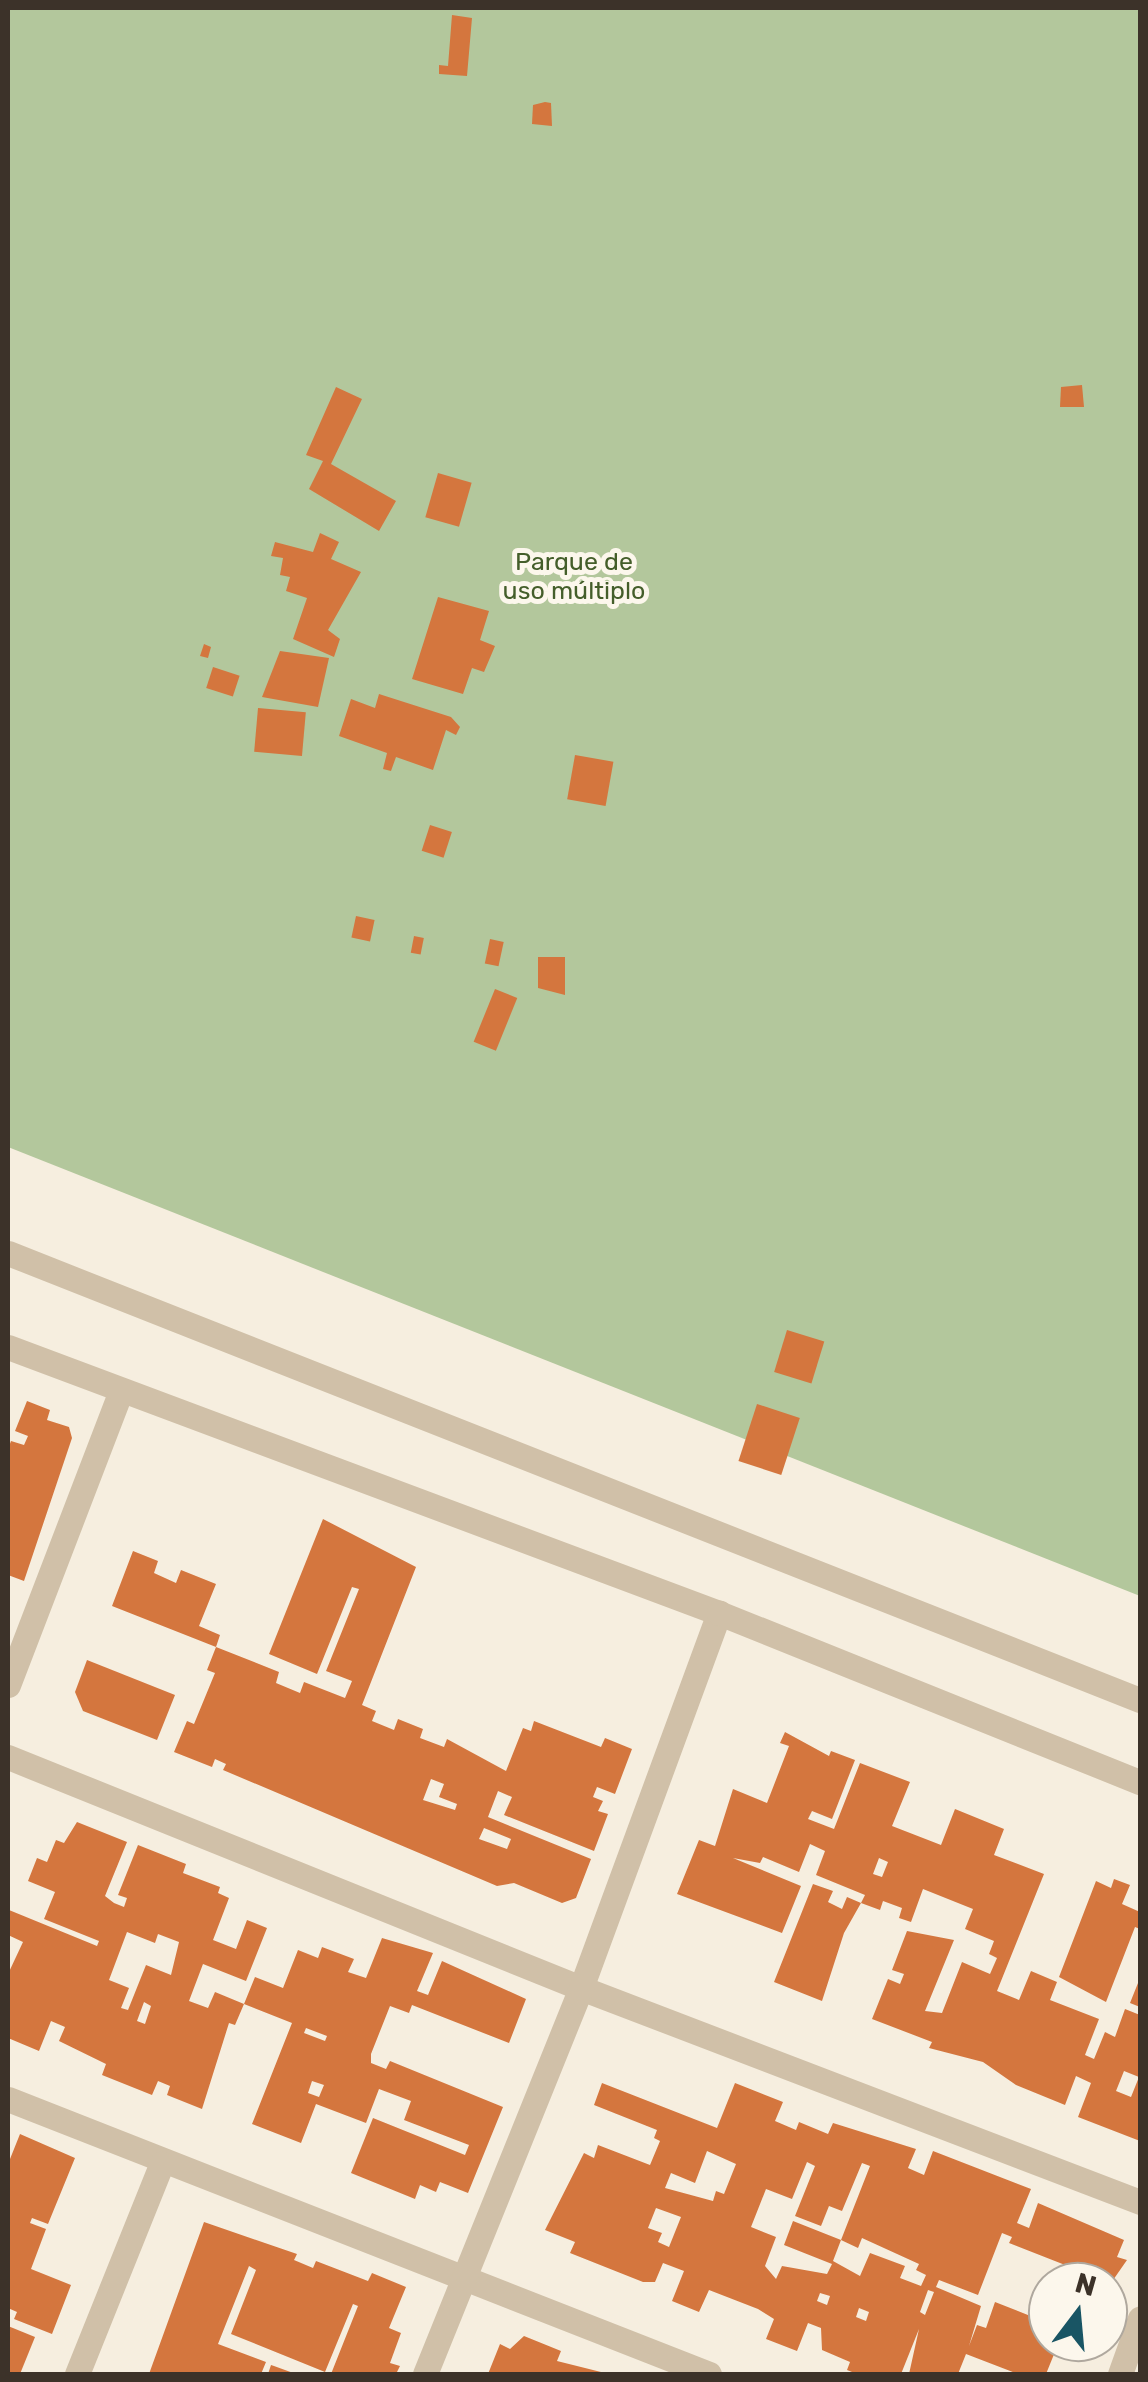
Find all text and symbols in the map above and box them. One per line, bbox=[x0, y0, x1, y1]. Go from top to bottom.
park label: Parque de uso múltiplo bbox=[503, 548, 645, 607]
north arrow bbox=[1028, 2262, 1128, 2362]
text: N bbox=[1072, 2266, 1100, 2303]

